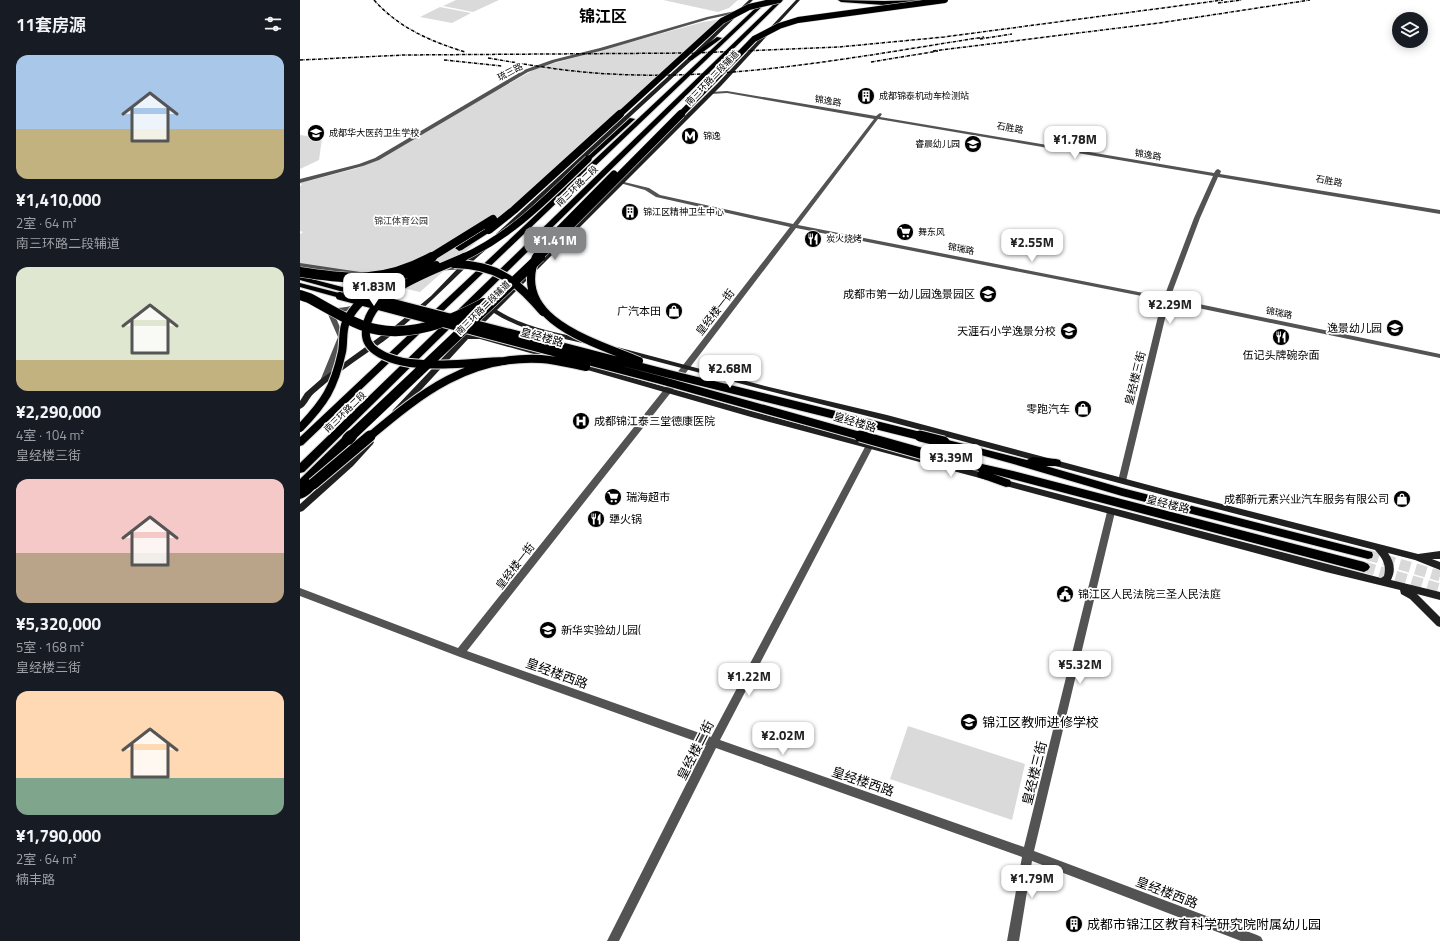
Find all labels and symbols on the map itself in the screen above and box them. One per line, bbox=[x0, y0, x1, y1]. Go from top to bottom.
district label: 锦江区 bbox=[579, 4, 627, 28]
street label: 南三环路二段辅道 bbox=[682, 47, 741, 108]
street label: 琉三路 bbox=[495, 59, 525, 84]
building icon: 成都锦泰机动车检测站 bbox=[856, 86, 876, 106]
place label: 成都锦泰机动车检测站 bbox=[879, 89, 969, 102]
street label: 锦逸路 bbox=[814, 92, 842, 109]
street label: 石胜路 bbox=[996, 119, 1025, 136]
school or university icon: 成都华大医药卫生学校 bbox=[306, 123, 326, 143]
place label: 成都华大医药卫生学校 bbox=[329, 126, 420, 139]
metro station icon: 锦逸 bbox=[680, 126, 700, 146]
pin: ¥1.78M bbox=[1042, 126, 1108, 160]
place label: 锦逸 bbox=[703, 129, 721, 142]
school or university icon: 睿晨幼儿园 bbox=[963, 134, 983, 154]
place label: 睿晨幼儿园 bbox=[915, 137, 960, 150]
street label: 锦逸路 bbox=[1134, 146, 1162, 163]
street label: 南三环路二段 bbox=[553, 162, 601, 209]
street label: 石胜路 bbox=[1315, 172, 1344, 189]
building icon: 锦江区精神卫生中心 bbox=[620, 202, 640, 222]
place label: 锦江区精神卫生中心 bbox=[643, 205, 724, 218]
park label: 锦江体育公园 bbox=[374, 214, 428, 227]
supermarket icon: 舞东风 bbox=[895, 222, 915, 242]
place label: 舞东风 bbox=[918, 225, 945, 238]
pin: ¥1.41M bbox=[522, 227, 588, 261]
restaurant icon: 炭火烧烤 bbox=[803, 229, 823, 249]
pin: ¥2.55M bbox=[999, 229, 1065, 263]
place label: 炭火烧烤 bbox=[826, 232, 862, 245]
street label: 锦瑞路 bbox=[947, 240, 976, 257]
pin: ¥1.83M bbox=[341, 273, 407, 307]
street label: 南三环路二段辅道 bbox=[453, 278, 513, 338]
school or university icon: 成都市第一幼儿园逸景园区 bbox=[978, 284, 998, 304]
street label: 皇经楼一街 bbox=[692, 285, 738, 339]
place label: 成都市第一幼儿园逸景园区 bbox=[843, 286, 975, 302]
pin: ¥2.29M bbox=[1137, 291, 1203, 325]
shop icon: 广汽本田 bbox=[664, 301, 684, 321]
place label: 广汽本田 bbox=[617, 303, 661, 319]
street label: 锦瑞路 bbox=[1265, 303, 1294, 322]
school or university icon: 逸景幼儿园 bbox=[1385, 318, 1405, 338]
place label: 逸景幼儿园 bbox=[1327, 320, 1382, 336]
school or university icon: 天涯石小学逸景分校 bbox=[1059, 321, 1079, 341]
place label: 天涯石小学逸景分校 bbox=[957, 323, 1056, 339]
street label: 皇经楼路 bbox=[519, 324, 565, 350]
restaurant icon: 伍记头牌碗杂面 bbox=[1271, 327, 1291, 347]
place label: 伍记头牌碗杂面 bbox=[1243, 347, 1320, 363]
street label: 皇经楼三街 bbox=[1121, 349, 1149, 407]
pin: ¥2.68M bbox=[697, 355, 763, 389]
street label: 南三环路二段 bbox=[321, 388, 369, 435]
shop icon: 零跑汽车 bbox=[1073, 399, 1093, 419]
place label: 零跑汽车 bbox=[1026, 401, 1070, 417]
street label: 皇经楼路 bbox=[832, 408, 878, 436]
hospital icon: 成都锦江泰三堂德康医院 bbox=[571, 411, 591, 431]
place label: 成都锦江泰三堂德康医院 bbox=[594, 413, 715, 429]
pin: ¥3.39M bbox=[918, 444, 984, 478]
supermarket icon: 瑞海超市 bbox=[603, 487, 623, 507]
place label: 瑞海超市 bbox=[626, 489, 670, 505]
shop icon: 成都新元素兴业汽车服务有限公司 bbox=[1392, 489, 1412, 509]
street label: 皇经楼路 bbox=[1145, 491, 1191, 517]
place label: 成都新元素兴业汽车服务有限公司 bbox=[1224, 491, 1389, 507]
restaurant icon: 犟火锅 bbox=[586, 509, 606, 529]
place label: 犟火锅 bbox=[609, 511, 642, 527]
street label: 皇经楼一街 bbox=[492, 539, 538, 593]
public building icon: 锦江区人民法院三圣人民法庭 bbox=[1055, 584, 1075, 604]
place label: 锦江区人民法院三圣人民法庭 bbox=[1078, 586, 1221, 602]
school or university icon: 新华实验幼儿园( bbox=[538, 620, 558, 640]
place label: 新华实验幼儿园( bbox=[561, 622, 641, 638]
pin: ¥5.32M bbox=[1047, 651, 1113, 685]
street label: 皇经楼西路 bbox=[523, 652, 591, 694]
pin: ¥1.22M bbox=[716, 663, 782, 697]
school or university icon: 锦江区教师进修学校 bbox=[959, 712, 979, 732]
place label: 锦江区教师进修学校 bbox=[982, 712, 1099, 732]
street label: 皇经楼二街 bbox=[671, 716, 719, 784]
pin: ¥2.02M bbox=[750, 722, 816, 756]
street label: 皇经楼三街 bbox=[1016, 739, 1052, 807]
street label: 皇经楼西路 bbox=[829, 761, 897, 801]
pin: ¥1.79M bbox=[999, 865, 1065, 899]
street label: 皇经楼西路 bbox=[1133, 871, 1201, 913]
building icon: 成都市锦江区教育科学研究院附属幼儿园 bbox=[1064, 914, 1084, 934]
place label: 成都市锦江区教育科学研究院附属幼儿园 bbox=[1087, 914, 1321, 934]

